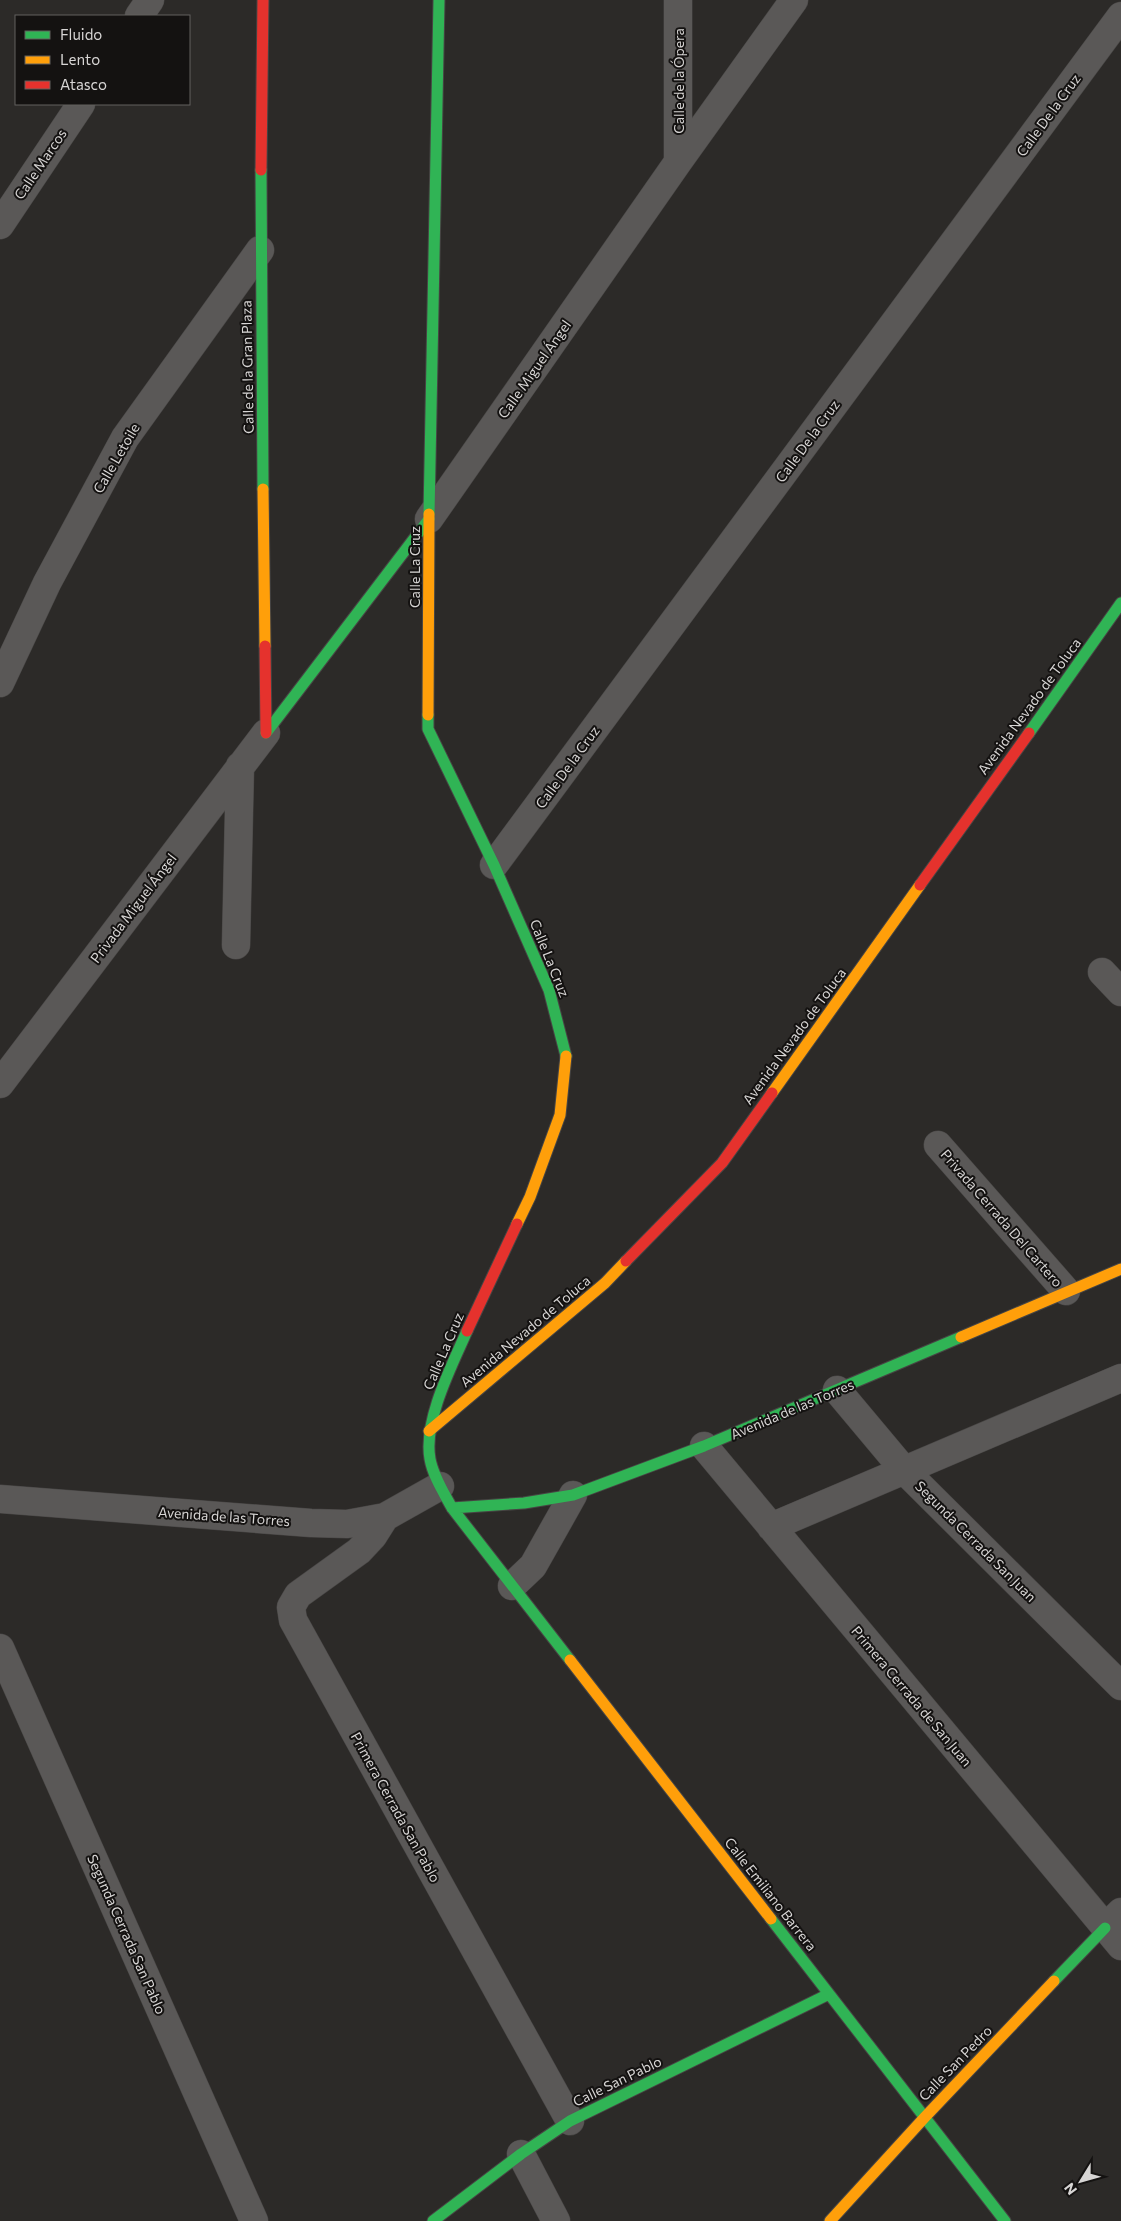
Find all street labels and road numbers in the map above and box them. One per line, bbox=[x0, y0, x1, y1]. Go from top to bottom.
street label: Calle de la Ópera bbox=[670, 28, 687, 134]
street label: Calle De la Cruz bbox=[1012, 70, 1084, 160]
street label: Calle Marcos bbox=[10, 125, 70, 203]
street label: Calle de la Gran Plaza bbox=[237, 300, 257, 434]
street label: Calle Miguel Ángel bbox=[494, 317, 574, 421]
street label: Calle De la Cruz bbox=[771, 396, 843, 486]
street label: Calle Letoile bbox=[89, 420, 143, 496]
street label: Calle La Cruz bbox=[406, 526, 423, 608]
street label: Avenida Nevado de Toluca bbox=[974, 634, 1084, 778]
street label: Calle De la Cruz bbox=[531, 722, 603, 812]
street label: Privada Miguel Ángel bbox=[86, 850, 180, 966]
street label: Calle La Cruz bbox=[527, 917, 573, 999]
street label: Avenida Nevado de Toluca bbox=[739, 964, 849, 1108]
street label: Privada Cerrada Del Cartero bbox=[938, 1146, 1066, 1290]
street label: Avenida Nevado de Toluca bbox=[457, 1272, 593, 1390]
street label: Calle La Cruz bbox=[419, 1310, 467, 1392]
street label: Avenida de las Torres bbox=[728, 1375, 856, 1443]
street label: Segunda Cerrada San Juan bbox=[912, 1477, 1040, 1605]
street label: Avenida de las Torres bbox=[157, 1503, 291, 1529]
street label: Primera Cerrada de San Juan bbox=[848, 1622, 976, 1770]
street label: Primera Cerrada San Pablo bbox=[348, 1729, 444, 1885]
street label: Calle Emiliano Barrera bbox=[721, 1834, 821, 1954]
street label: Segunda Cerrada San Pablo bbox=[84, 1851, 170, 2017]
street label: Calle San Pedro bbox=[915, 2022, 995, 2104]
street label: Calle San Pablo bbox=[570, 2052, 664, 2110]

